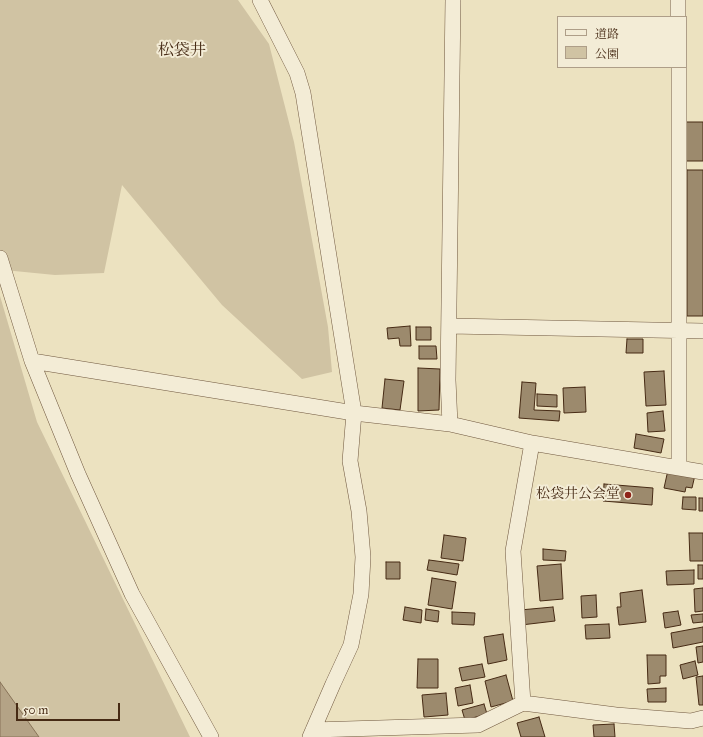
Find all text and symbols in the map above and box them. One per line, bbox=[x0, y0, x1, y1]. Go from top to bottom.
legend bbox=[557, 16, 687, 68]
text: 道路 bbox=[595, 27, 619, 41]
district label: 松袋井 bbox=[158, 41, 206, 61]
text: 公園 bbox=[595, 47, 619, 61]
place label: 松袋井公会堂 bbox=[536, 487, 620, 503]
marker: 松袋井公会堂 bbox=[623, 490, 633, 500]
scale bar bbox=[18, 695, 122, 721]
text: 50 m bbox=[23, 703, 48, 717]

